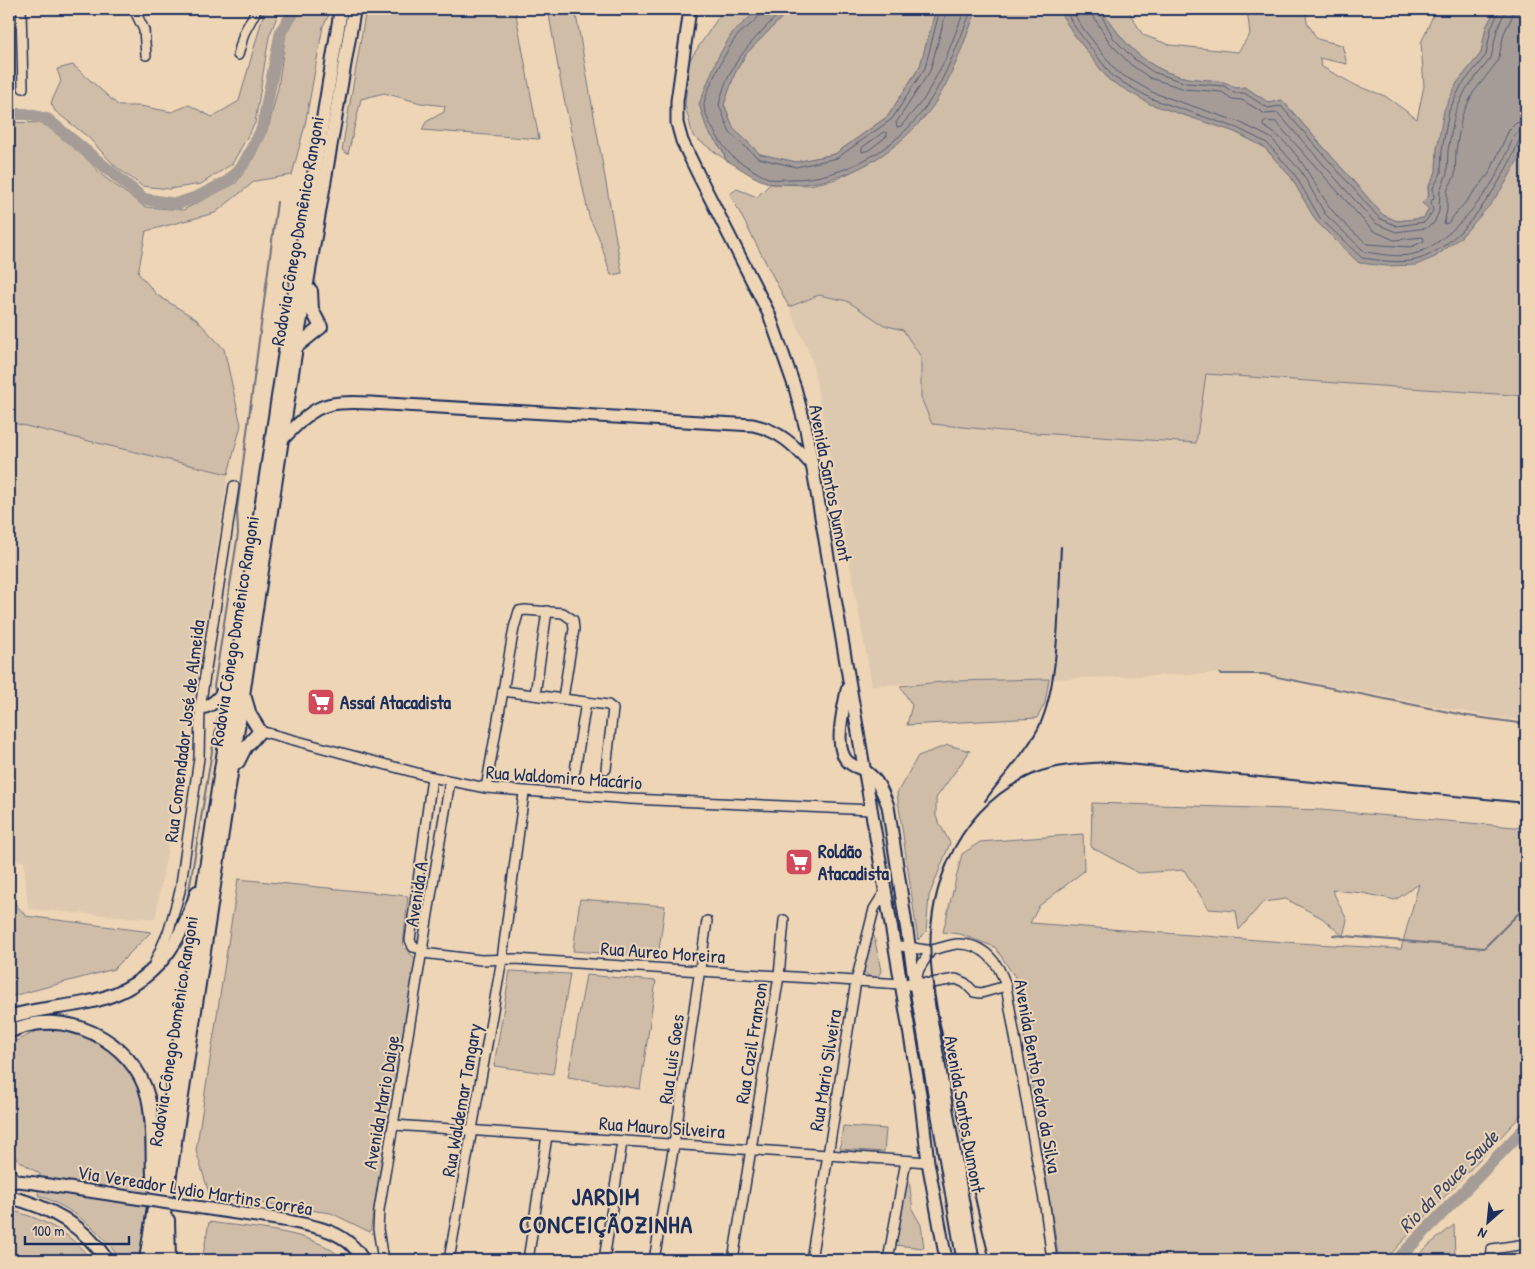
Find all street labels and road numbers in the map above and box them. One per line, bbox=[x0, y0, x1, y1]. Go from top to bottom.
street label: Rodovia Cônego Domênico Rangoni bbox=[264, 114, 330, 348]
street label: Avenida Santos Dumont bbox=[803, 402, 859, 564]
street label: Rodovia Cônego Domênico Rangoni bbox=[203, 514, 265, 748]
street label: Rua Comendador José de Almeida bbox=[157, 618, 211, 844]
street label: Rua Waldomiro Macário bbox=[485, 759, 643, 795]
street label: Avenida A bbox=[398, 859, 434, 929]
street label: Rodovia Cônego Domênico Rangoni bbox=[142, 914, 204, 1148]
street label: Rua Aureo Moreira bbox=[600, 935, 727, 969]
street label: Avenida Bento Pedro da Silva bbox=[1008, 977, 1068, 1176]
street label: Rua Cazil Franzon bbox=[729, 980, 773, 1106]
street label: Rua Mario Silveira bbox=[803, 1007, 848, 1133]
street label: Rua Luis Goes bbox=[652, 1012, 690, 1106]
street label: Rua Waldemar Tangary bbox=[435, 1021, 487, 1179]
street label: Avenida Mario Daige bbox=[356, 1033, 406, 1171]
street label: Avenida Santos Dumont bbox=[938, 1033, 992, 1195]
street label: Rua Mauro Silveira bbox=[598, 1110, 726, 1144]
street label: Via Vereador Lydio Martins Corrêa bbox=[76, 1159, 315, 1222]

